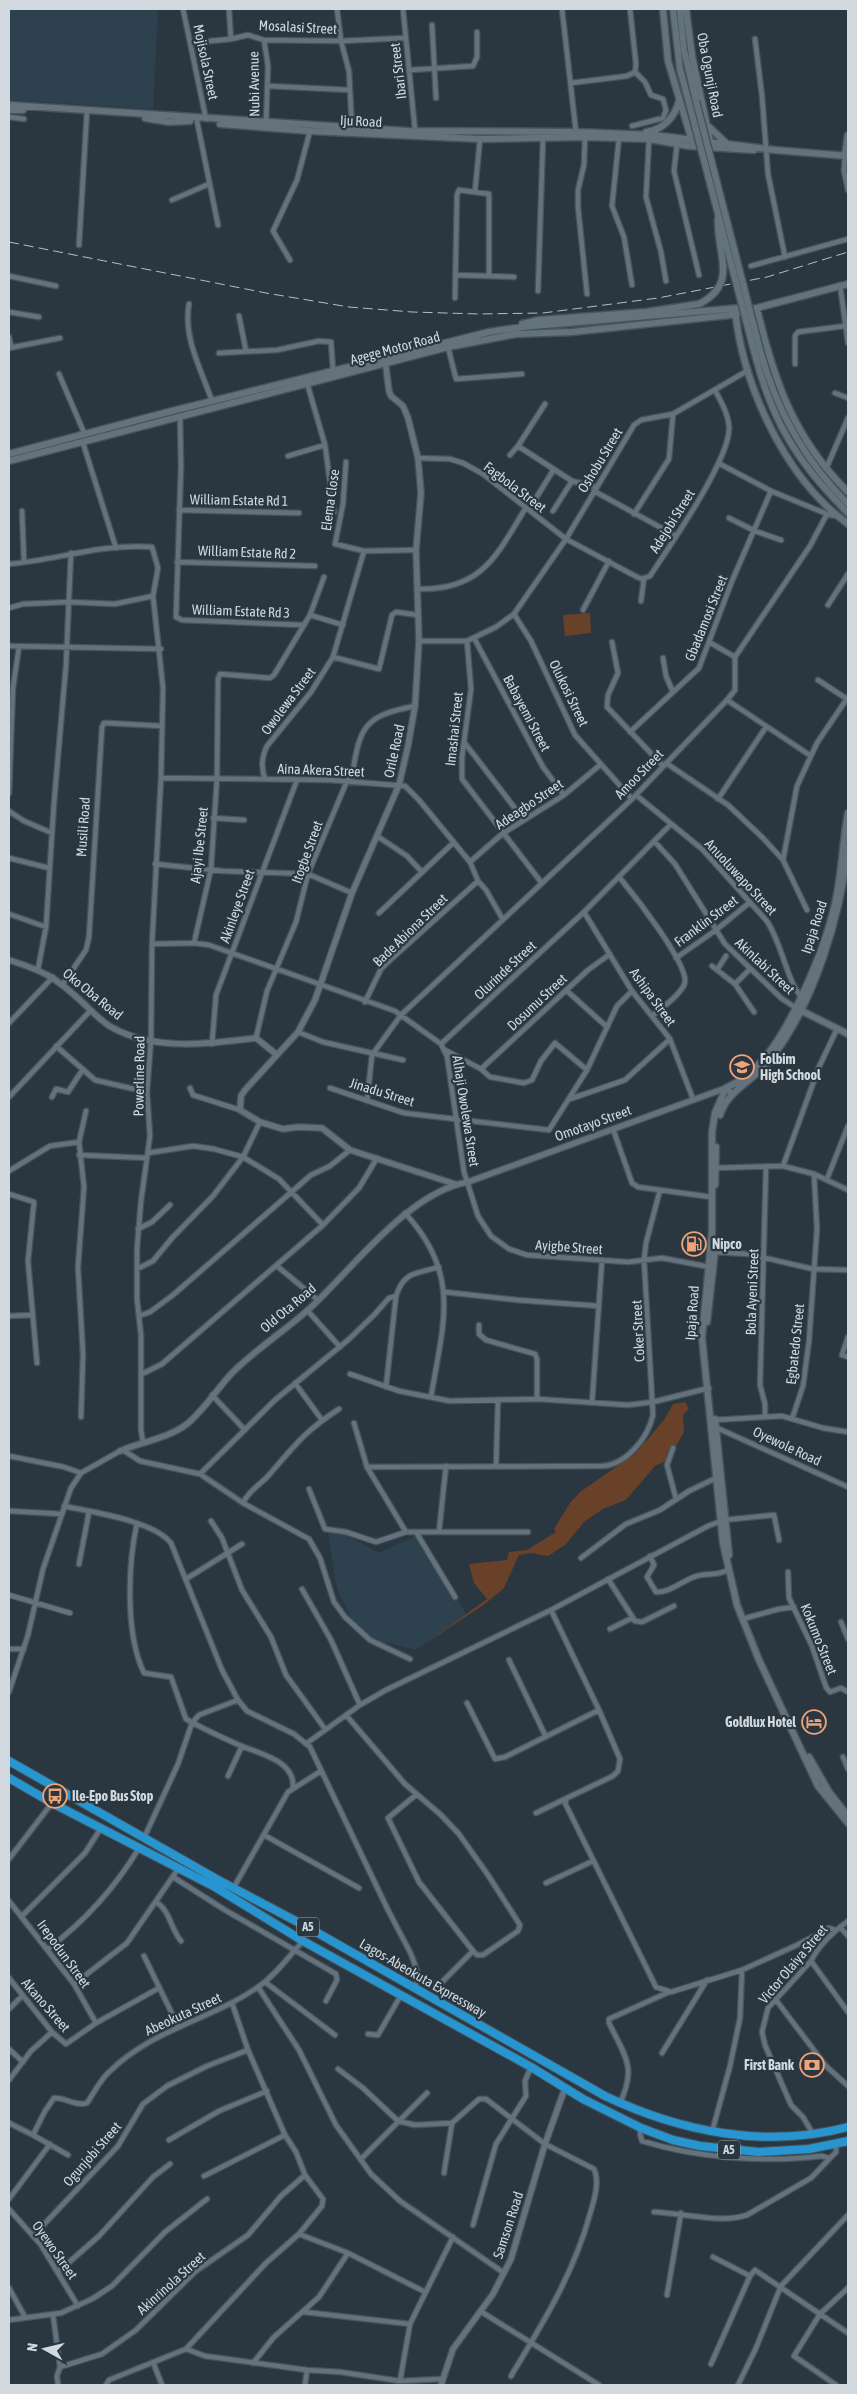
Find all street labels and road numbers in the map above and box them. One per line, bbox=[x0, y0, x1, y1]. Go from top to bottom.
street label: Mosalasi Street bbox=[258, 17, 338, 37]
street label: Mojisola Street bbox=[190, 23, 222, 101]
street label: Oba Ogunji Road bbox=[694, 31, 726, 119]
street label: Ibari Street bbox=[387, 42, 409, 100]
street label: Nubi Avenue bbox=[245, 51, 263, 117]
street label: Iju Road bbox=[340, 112, 382, 130]
street label: Agege Motor Road bbox=[348, 328, 442, 368]
street label: Oshobu Street bbox=[574, 425, 626, 495]
street label: Fagbola Street bbox=[481, 458, 549, 516]
street label: Elema Close bbox=[318, 468, 342, 532]
street label: Adejobi Street bbox=[646, 486, 698, 556]
street label: William Estate Rd 1 bbox=[190, 491, 288, 509]
street label: William Estate Rd 2 bbox=[198, 542, 296, 562]
street label: Gbadamosi Street bbox=[682, 573, 730, 663]
street label: William Estate Rd 3 bbox=[192, 601, 290, 621]
street label: Olukosi Street bbox=[546, 657, 592, 729]
street label: Owolewa Street bbox=[258, 664, 318, 738]
street label: Babayemi Street bbox=[500, 672, 554, 754]
street label: Imashai Street bbox=[442, 691, 466, 767]
street label: Orile Road bbox=[381, 723, 407, 779]
street label: Amoo Street bbox=[611, 746, 667, 802]
street label: Aina Akera Street bbox=[277, 760, 365, 780]
street label: Adeagbo Street bbox=[492, 775, 566, 833]
street label: Musili Road bbox=[73, 797, 93, 857]
street label: Ajayi Ibe Street bbox=[187, 806, 211, 884]
street label: Itogbe Street bbox=[288, 818, 326, 886]
street label: Anuoluwapo Street bbox=[702, 836, 780, 918]
street label: Akinleye Street bbox=[216, 867, 258, 945]
street label: Bade Abiona Street bbox=[369, 890, 451, 970]
street label: Franklin Street bbox=[671, 892, 741, 950]
street label: Ipaja Road bbox=[798, 898, 830, 956]
street label: Akinlabi Street bbox=[732, 934, 798, 998]
street label: Olurinde Street bbox=[471, 937, 539, 1003]
street label: Oko Oba Road bbox=[60, 965, 126, 1023]
street label: Ashipa Street bbox=[627, 965, 679, 1029]
street label: Dosumu Street bbox=[504, 970, 570, 1034]
street label: Powerline Road bbox=[130, 1036, 148, 1116]
street label: Alhaji Owolewa Street bbox=[449, 1054, 483, 1168]
street label: Jinadu Street bbox=[348, 1075, 416, 1109]
street label: Omotayo Street bbox=[553, 1102, 633, 1144]
street label: Ayigbe Street bbox=[535, 1237, 603, 1257]
street label: Bola Ayeni Street bbox=[742, 1248, 762, 1336]
street label: Old Ota Road bbox=[257, 1280, 319, 1336]
street label: Ipaja Road bbox=[682, 1285, 702, 1341]
street label: Coker Street bbox=[628, 1300, 648, 1362]
street label: Egbatedo Street bbox=[783, 1303, 807, 1385]
street label: Oyewole Road bbox=[750, 1423, 824, 1469]
street label: Kokumo Street bbox=[797, 1601, 841, 1677]
street label: Irepodun Street bbox=[34, 1917, 94, 1991]
road number: A5 bbox=[297, 1918, 319, 1936]
street label: Victor Olaiya Street bbox=[755, 1921, 831, 2007]
street label: Lagos-Abeokuta Expressway bbox=[357, 1935, 489, 2021]
street label: Akano Street bbox=[18, 1975, 74, 2035]
street label: Abeokuta Street bbox=[142, 1989, 224, 2039]
street label: Ogunjobi Street bbox=[60, 2119, 124, 2189]
road number: A5 bbox=[718, 2140, 740, 2160]
street label: Samson Road bbox=[490, 2190, 526, 2260]
street label: Oyewo Street bbox=[29, 2218, 81, 2282]
street label: Akinrinola Street bbox=[134, 2248, 208, 2318]

